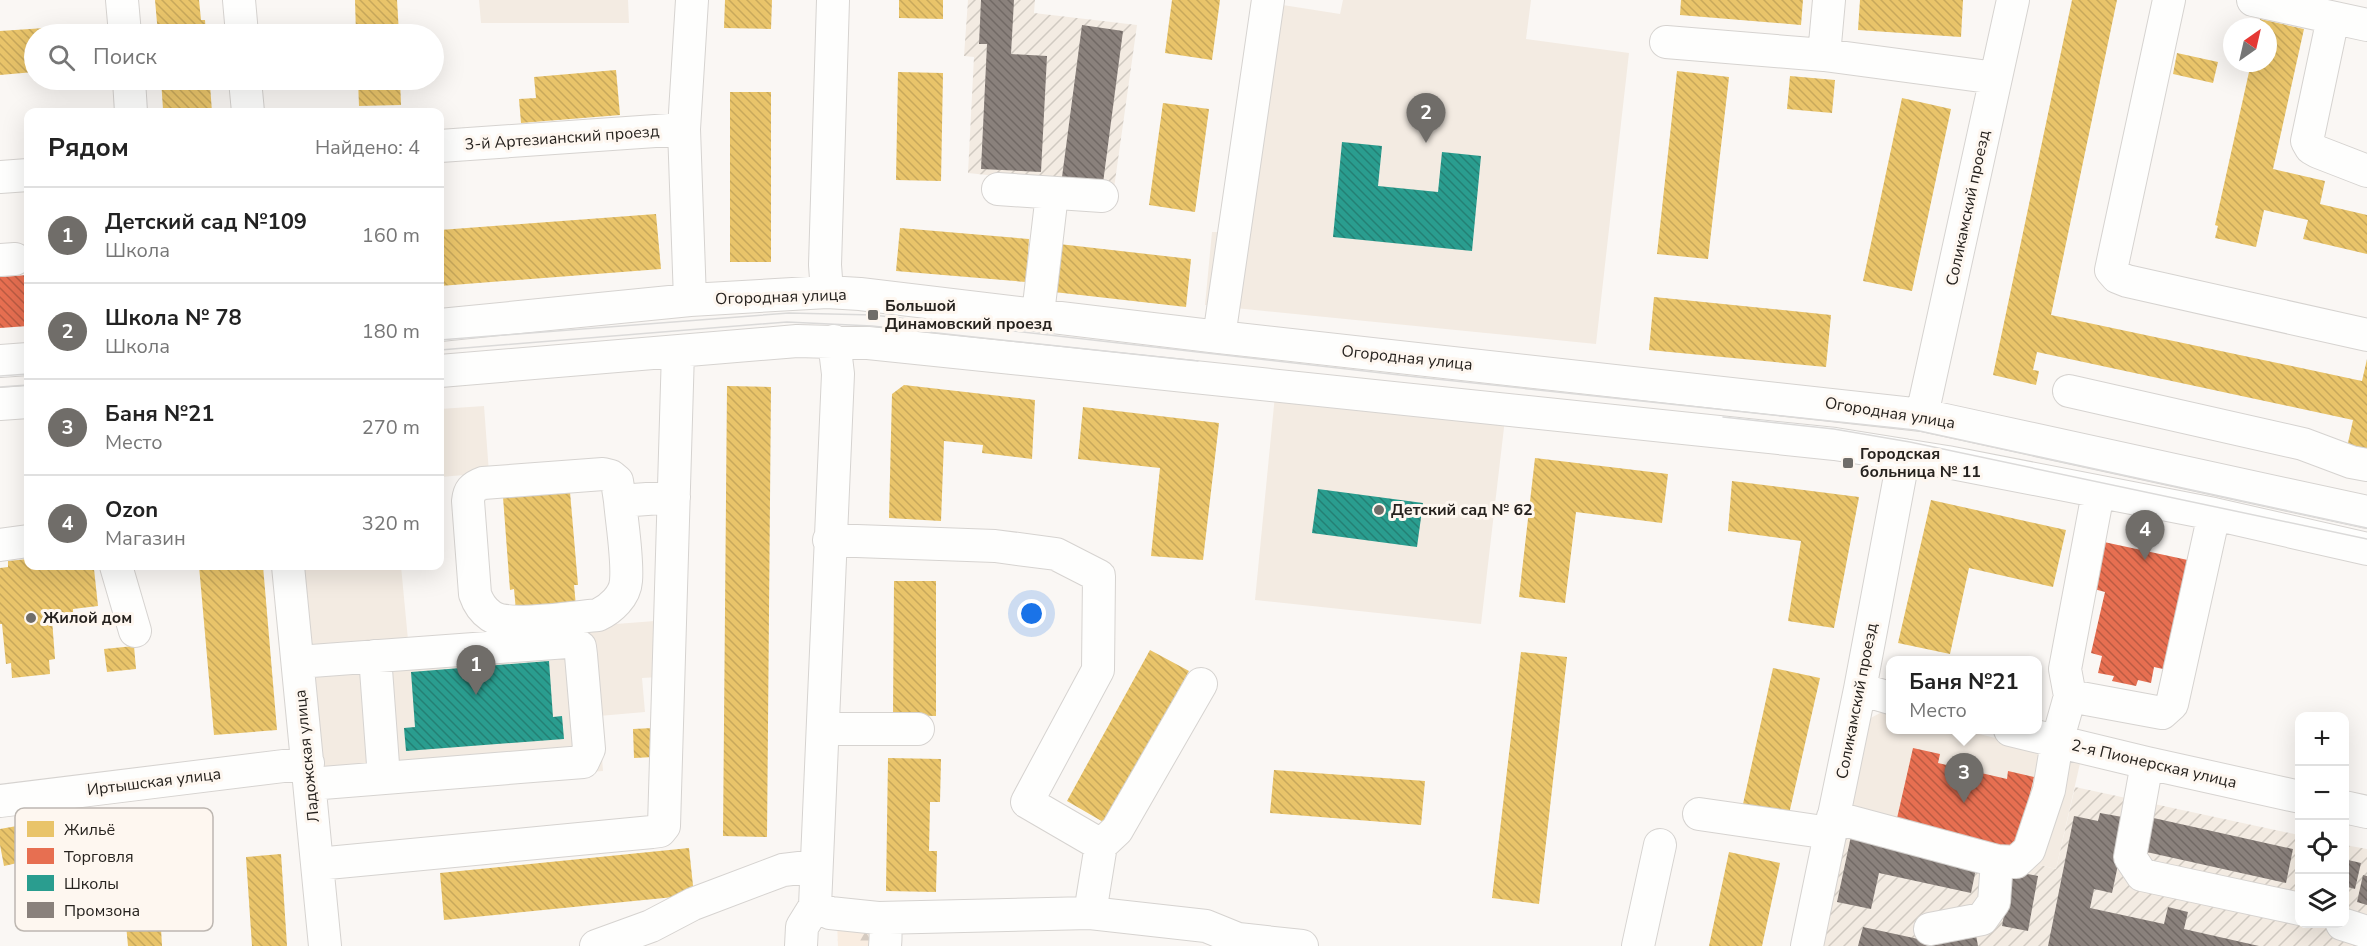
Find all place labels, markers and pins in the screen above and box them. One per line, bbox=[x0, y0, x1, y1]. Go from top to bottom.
pin: 2 bbox=[1406, 94, 1446, 143]
place label: Большой Динамовский проезд bbox=[885, 295, 1052, 335]
marker: Большой Динамовский проезд bbox=[866, 308, 880, 322]
place label: Городская больница № 11 bbox=[1860, 443, 1981, 483]
marker: Городская больница № 11 bbox=[1841, 456, 1855, 470]
place label: Детский сад № 62 bbox=[1391, 499, 1533, 521]
marker: Детский сад № 62 bbox=[1372, 503, 1386, 517]
pin: 4 bbox=[2126, 510, 2164, 560]
place label: Жилой дом bbox=[43, 607, 132, 629]
marker: Жилой дом bbox=[24, 611, 38, 625]
pin: 1 bbox=[456, 646, 496, 695]
pin: 3 bbox=[1944, 754, 1984, 803]

